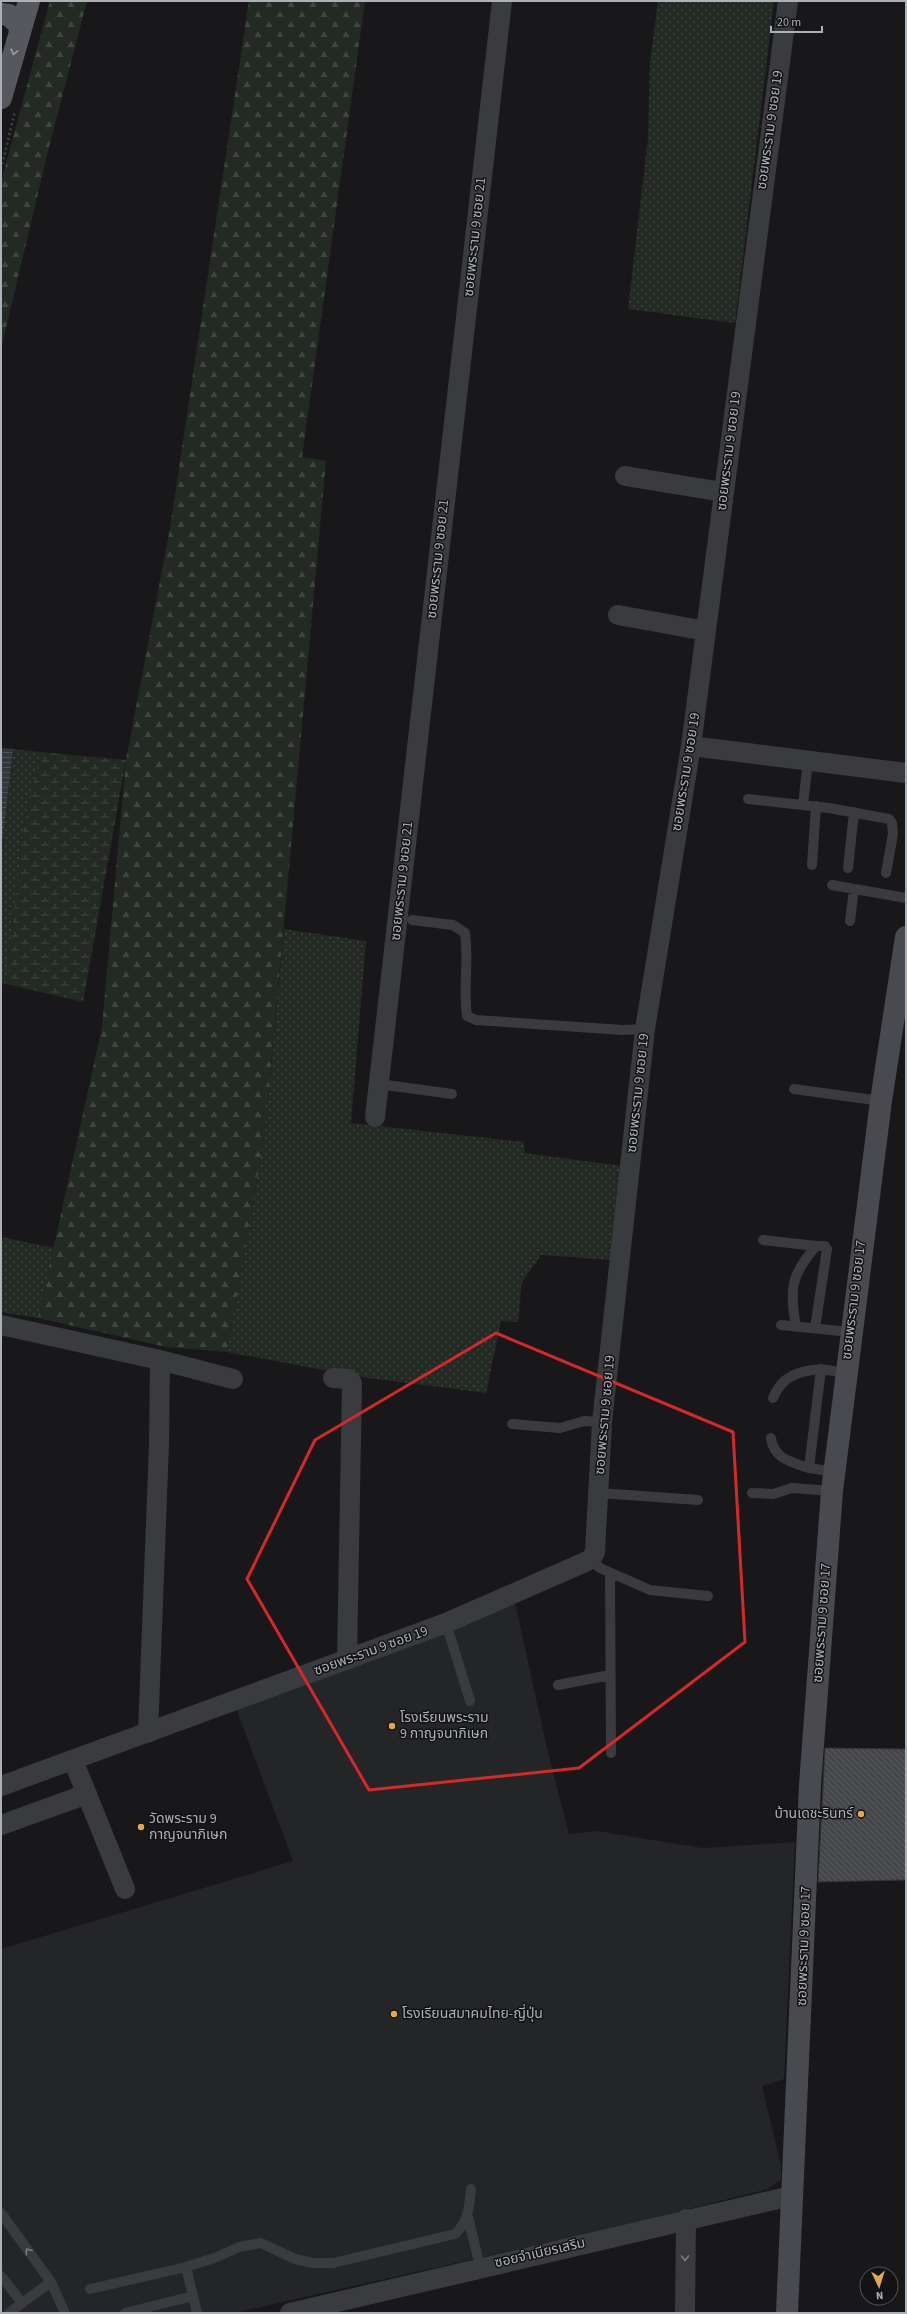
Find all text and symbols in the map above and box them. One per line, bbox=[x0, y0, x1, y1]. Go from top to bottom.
scale bar bbox=[771, 8, 822, 34]
text: 20 m bbox=[777, 14, 801, 31]
one-way arrow bbox=[11, 49, 19, 55]
street label: ซอยพระราม 9 ซอย 19 bbox=[752, 69, 788, 191]
street label: ซอยพระราม 9 ซอย 21 bbox=[459, 176, 491, 298]
street label: ซอยพระราม 9 ซอย 19 bbox=[712, 390, 746, 512]
street label: ซอยพระราม 9 ซอย 21 bbox=[422, 498, 454, 620]
street label: ซอยพระราม 9 ซอย 19 bbox=[667, 711, 705, 833]
street label: ซอยพระราม 9 ซอย 21 bbox=[386, 820, 418, 942]
street label: ซอยพระราม 9 ซอย 19 bbox=[622, 1032, 654, 1154]
street label: ซอยพระราม 9 ซอย 17 bbox=[837, 1239, 871, 1361]
street label: ซอยพระราม 9 ซอย 19 bbox=[590, 1354, 620, 1476]
street label: ซอยพระราม 9 ซอย 17 bbox=[808, 1562, 836, 1684]
street label: ซอยพระราม 9 ซอย 19 bbox=[311, 1621, 431, 1681]
place label: โรงเรียนพระราม 9 กาญจนาภิเษก bbox=[400, 1708, 489, 1744]
marker: โรงเรียนพระราม 9 กาญจนาภิเษก bbox=[387, 1721, 397, 1731]
place label: บ้านเดชะรินทร์ bbox=[774, 1804, 854, 1824]
place label: วัดพระราม 9 กาญจนาภิเษก bbox=[149, 1809, 227, 1845]
marker: บ้านเดชะรินทร์ bbox=[856, 1809, 866, 1819]
marker: วัดพระราม 9 กาญจนาภิเษก bbox=[136, 1822, 146, 1832]
street label: ซอยพระราม 9 ซอย 17 bbox=[792, 1886, 816, 2006]
place label: โรงเรียนสมาคมไทย-ญี่ปุ่น bbox=[402, 2003, 543, 2024]
marker: โรงเรียนสมาคมไทย-ญี่ปุ่น bbox=[389, 2009, 399, 2019]
street label: ซอยจำเนียรเสริม bbox=[493, 2233, 587, 2273]
one-way arrow bbox=[26, 2248, 33, 2255]
one-way arrow bbox=[681, 2255, 689, 2261]
north arrow bbox=[859, 2266, 899, 2306]
text: N bbox=[875, 2288, 884, 2303]

